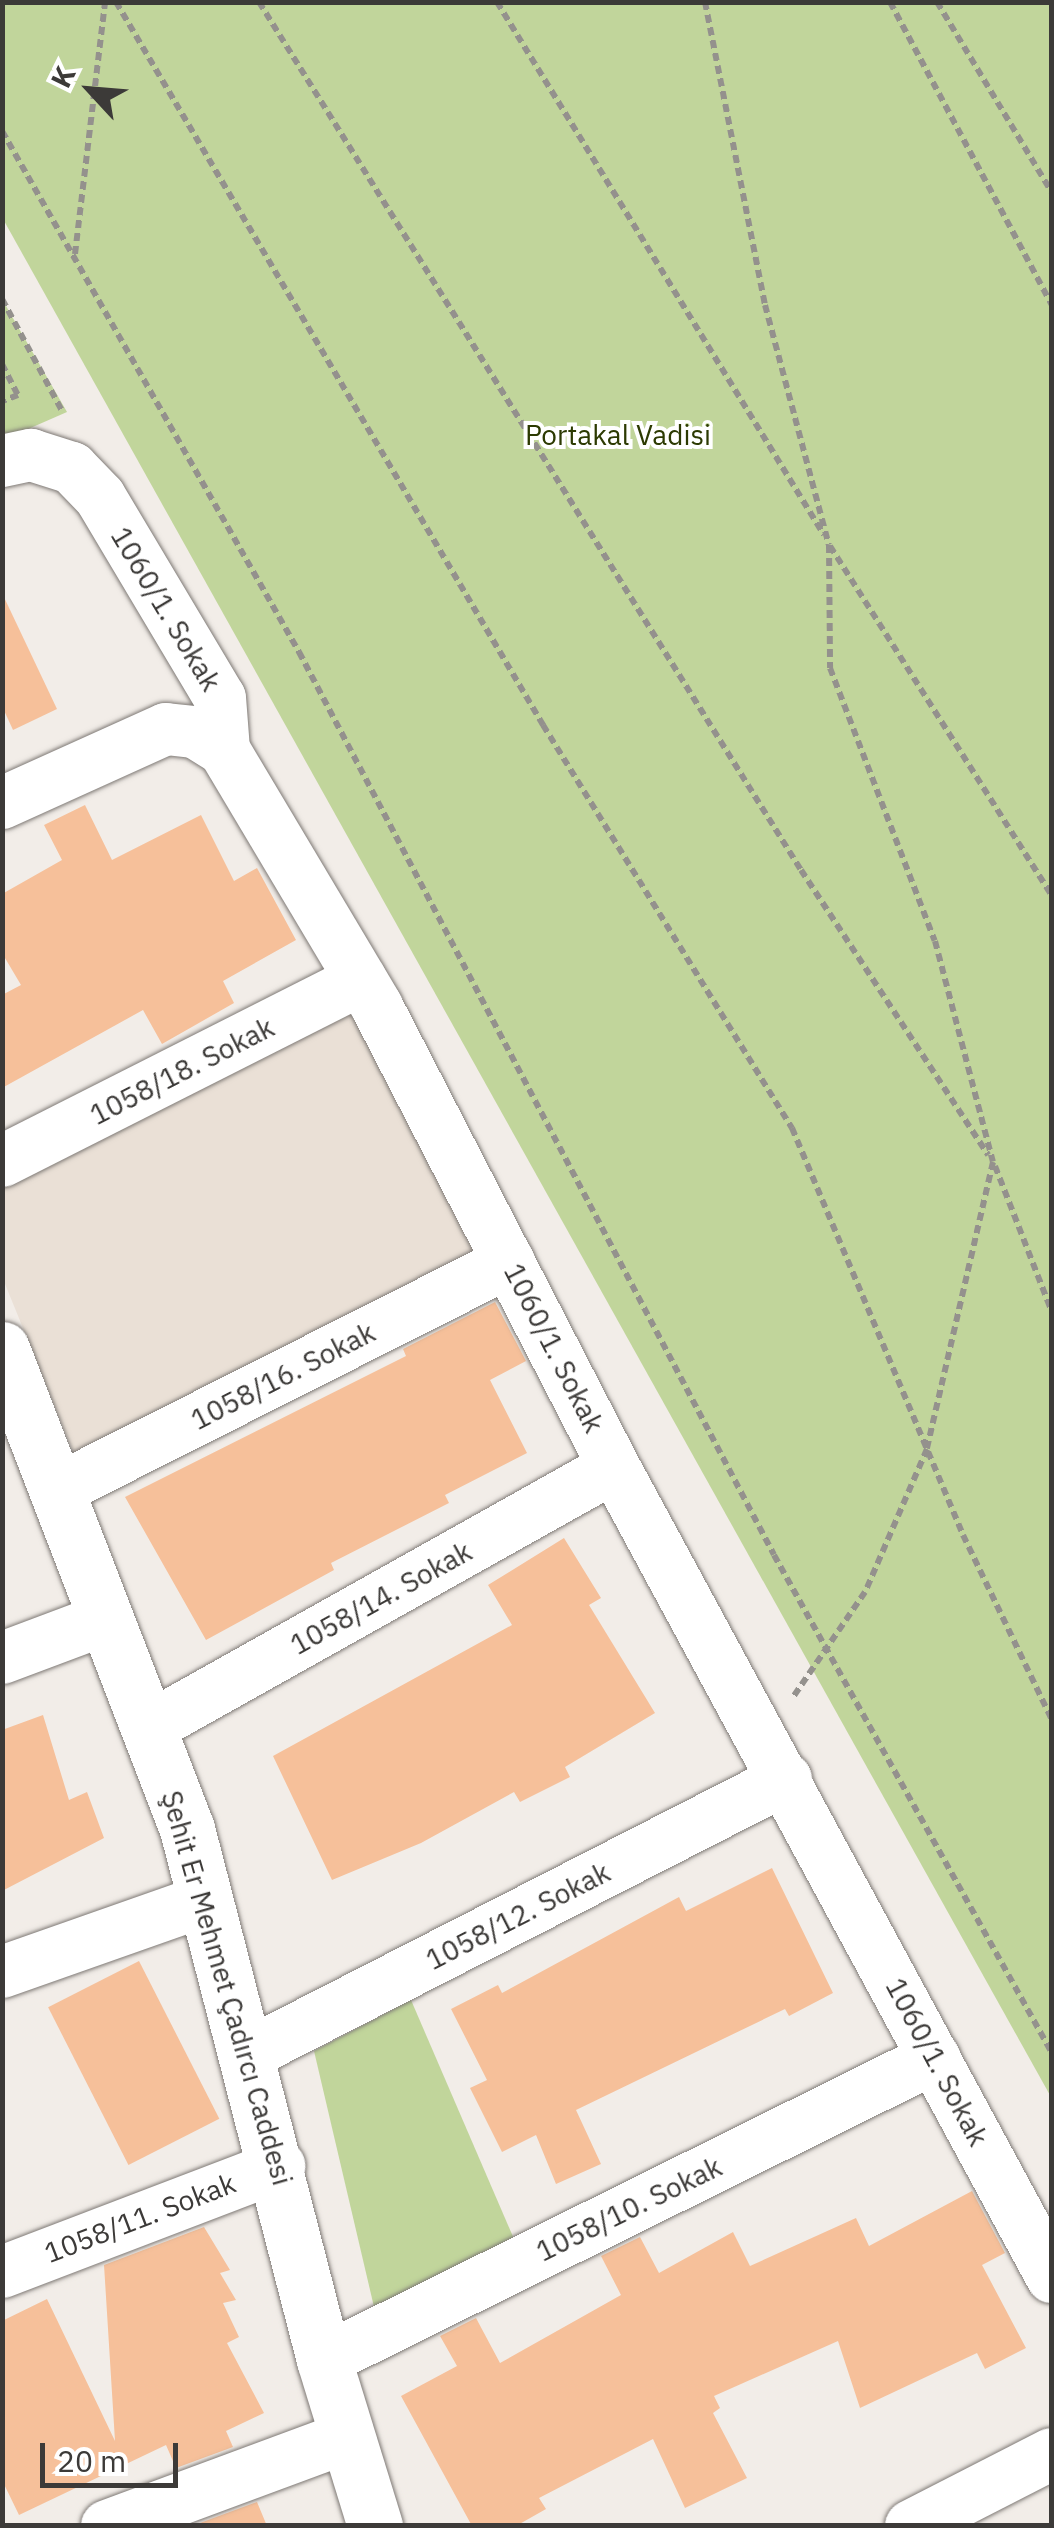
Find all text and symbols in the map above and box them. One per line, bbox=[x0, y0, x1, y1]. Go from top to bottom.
north arrow bbox=[40, 40, 140, 140]
text: K bbox=[42, 60, 83, 94]
park label: Portakal Vadisi bbox=[525, 418, 711, 452]
street label: 1060/1. Sokak bbox=[104, 521, 228, 697]
street label: 1058/18. Sokak bbox=[84, 1010, 280, 1132]
street label: 1060/1. Sokak bbox=[497, 1258, 611, 1438]
street label: 1058/16. Sokak bbox=[185, 1315, 381, 1437]
street label: 1058/14. Sokak bbox=[285, 1534, 477, 1662]
street label: Şehit Er Mehmet Çadırcı Caddesi bbox=[155, 1787, 299, 2189]
street label: 1058/12. Sokak bbox=[420, 1855, 616, 1977]
street label: 1060/1. Sokak bbox=[879, 1972, 995, 2152]
street label: 1058/10. Sokak bbox=[531, 2150, 727, 2268]
street label: 1058/11. Sokak bbox=[40, 2166, 240, 2270]
scale bar bbox=[45, 2423, 182, 2485]
text: 20 m bbox=[57, 2441, 126, 2480]

